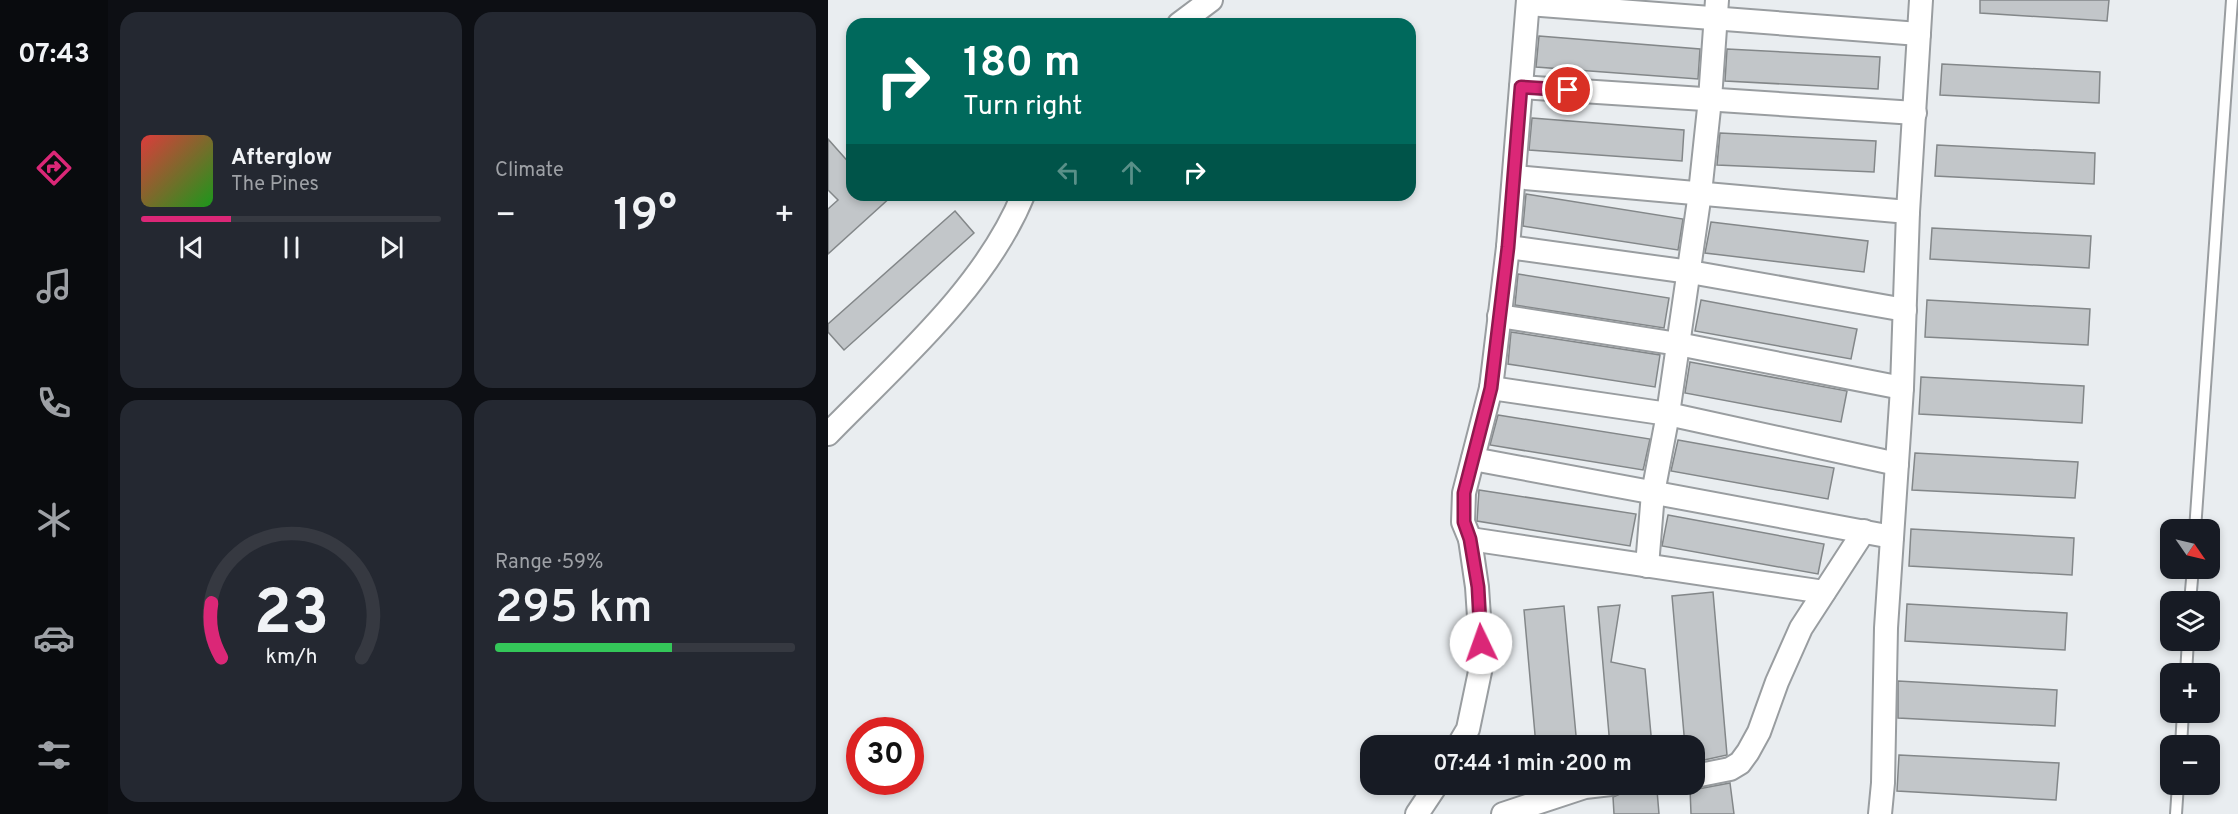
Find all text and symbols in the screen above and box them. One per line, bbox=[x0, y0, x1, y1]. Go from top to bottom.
text: 07:43 bbox=[18, 38, 90, 72]
text: 180 m bbox=[963, 38, 1080, 91]
icon: right bbox=[864, 42, 942, 120]
pin bbox=[1542, 64, 1593, 115]
icon: arrive bbox=[1551, 73, 1584, 106]
text: Turn right bbox=[963, 90, 1082, 124]
text: Afterglow bbox=[231, 145, 332, 172]
icon: directions bbox=[33, 147, 75, 189]
icon: left bbox=[1052, 156, 1085, 189]
icon: ahead bbox=[1115, 156, 1148, 189]
icon: right bbox=[1178, 156, 1211, 189]
text: Climate bbox=[495, 158, 564, 184]
text: The Pines bbox=[231, 172, 319, 198]
text: 19° bbox=[613, 189, 677, 246]
text: − bbox=[495, 196, 516, 238]
text: + bbox=[774, 196, 795, 238]
icon: previous bbox=[175, 231, 208, 264]
icon: pause bbox=[275, 231, 308, 264]
icon: next bbox=[375, 231, 408, 264]
icon: music bbox=[33, 265, 75, 307]
icon: phone bbox=[33, 382, 75, 424]
icon: climate bbox=[33, 499, 75, 541]
north arrow bbox=[2160, 519, 2220, 579]
map controls bbox=[2160, 519, 2220, 795]
text: Range · 59% bbox=[495, 550, 603, 576]
text: 23 bbox=[253, 577, 329, 656]
text: 295 km bbox=[495, 581, 652, 638]
button: layers bbox=[2160, 591, 2220, 651]
position arrow bbox=[1449, 611, 1513, 675]
icon: car bbox=[33, 617, 75, 659]
text: km/h bbox=[265, 644, 317, 671]
button: + bbox=[2160, 663, 2220, 723]
speed limit sign: 30 bbox=[846, 717, 924, 795]
icon: filters bbox=[33, 734, 75, 776]
button: − bbox=[2160, 735, 2220, 795]
text: 07:44 · 1 min · 200 m bbox=[1433, 751, 1632, 778]

